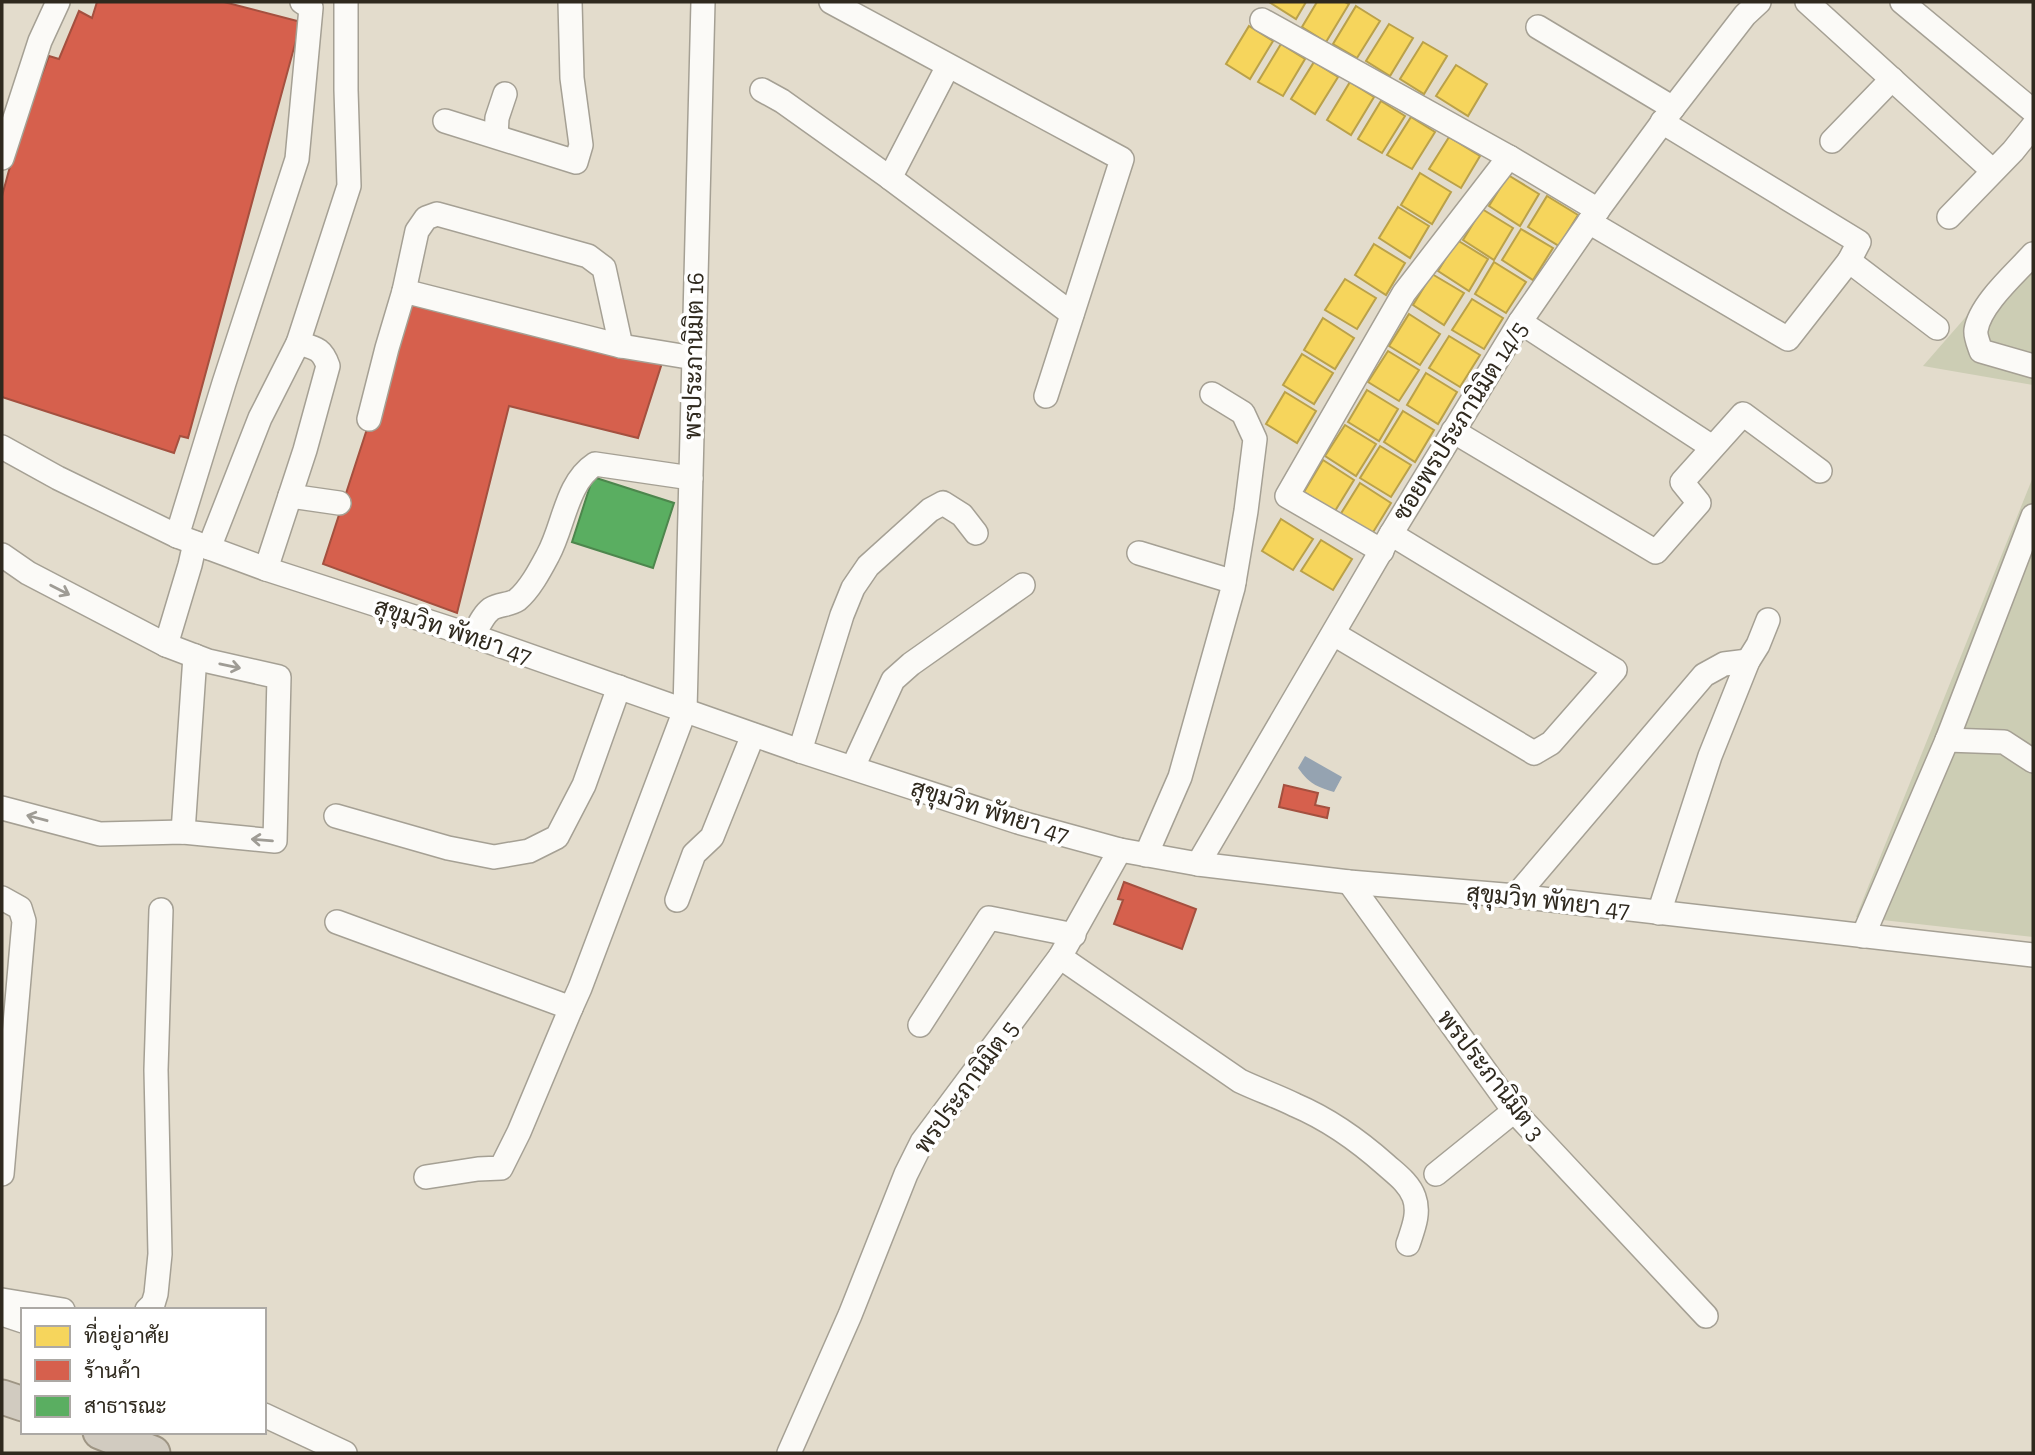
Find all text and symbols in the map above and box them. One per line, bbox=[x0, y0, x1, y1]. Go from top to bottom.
street label: พรประภานิมิต 16 bbox=[678, 272, 709, 440]
street label: ซอยพรประภานิมิต 14/5 bbox=[1386, 315, 1533, 526]
one-way arrow bbox=[49, 584, 70, 597]
street label: สุขุมวิท พัทยา 47 bbox=[370, 591, 536, 672]
one-way arrow bbox=[218, 660, 241, 674]
street label: สุขุมวิท พัทยา 47 bbox=[907, 773, 1073, 850]
one-way arrow bbox=[27, 810, 49, 823]
one-way arrow bbox=[252, 833, 274, 846]
street label: สุขุมวิท พัทยา 47 bbox=[1465, 878, 1631, 925]
street label: พรประภานิมิต 3 bbox=[1432, 1004, 1551, 1146]
street label: พรประภานิมิต 5 bbox=[907, 1014, 1024, 1159]
legend bbox=[21, 1308, 266, 1434]
text: ที่อยู่อาศัย bbox=[84, 1316, 169, 1351]
text: ร้านค้า bbox=[84, 1358, 141, 1383]
text: สาธารณะ bbox=[84, 1393, 167, 1418]

